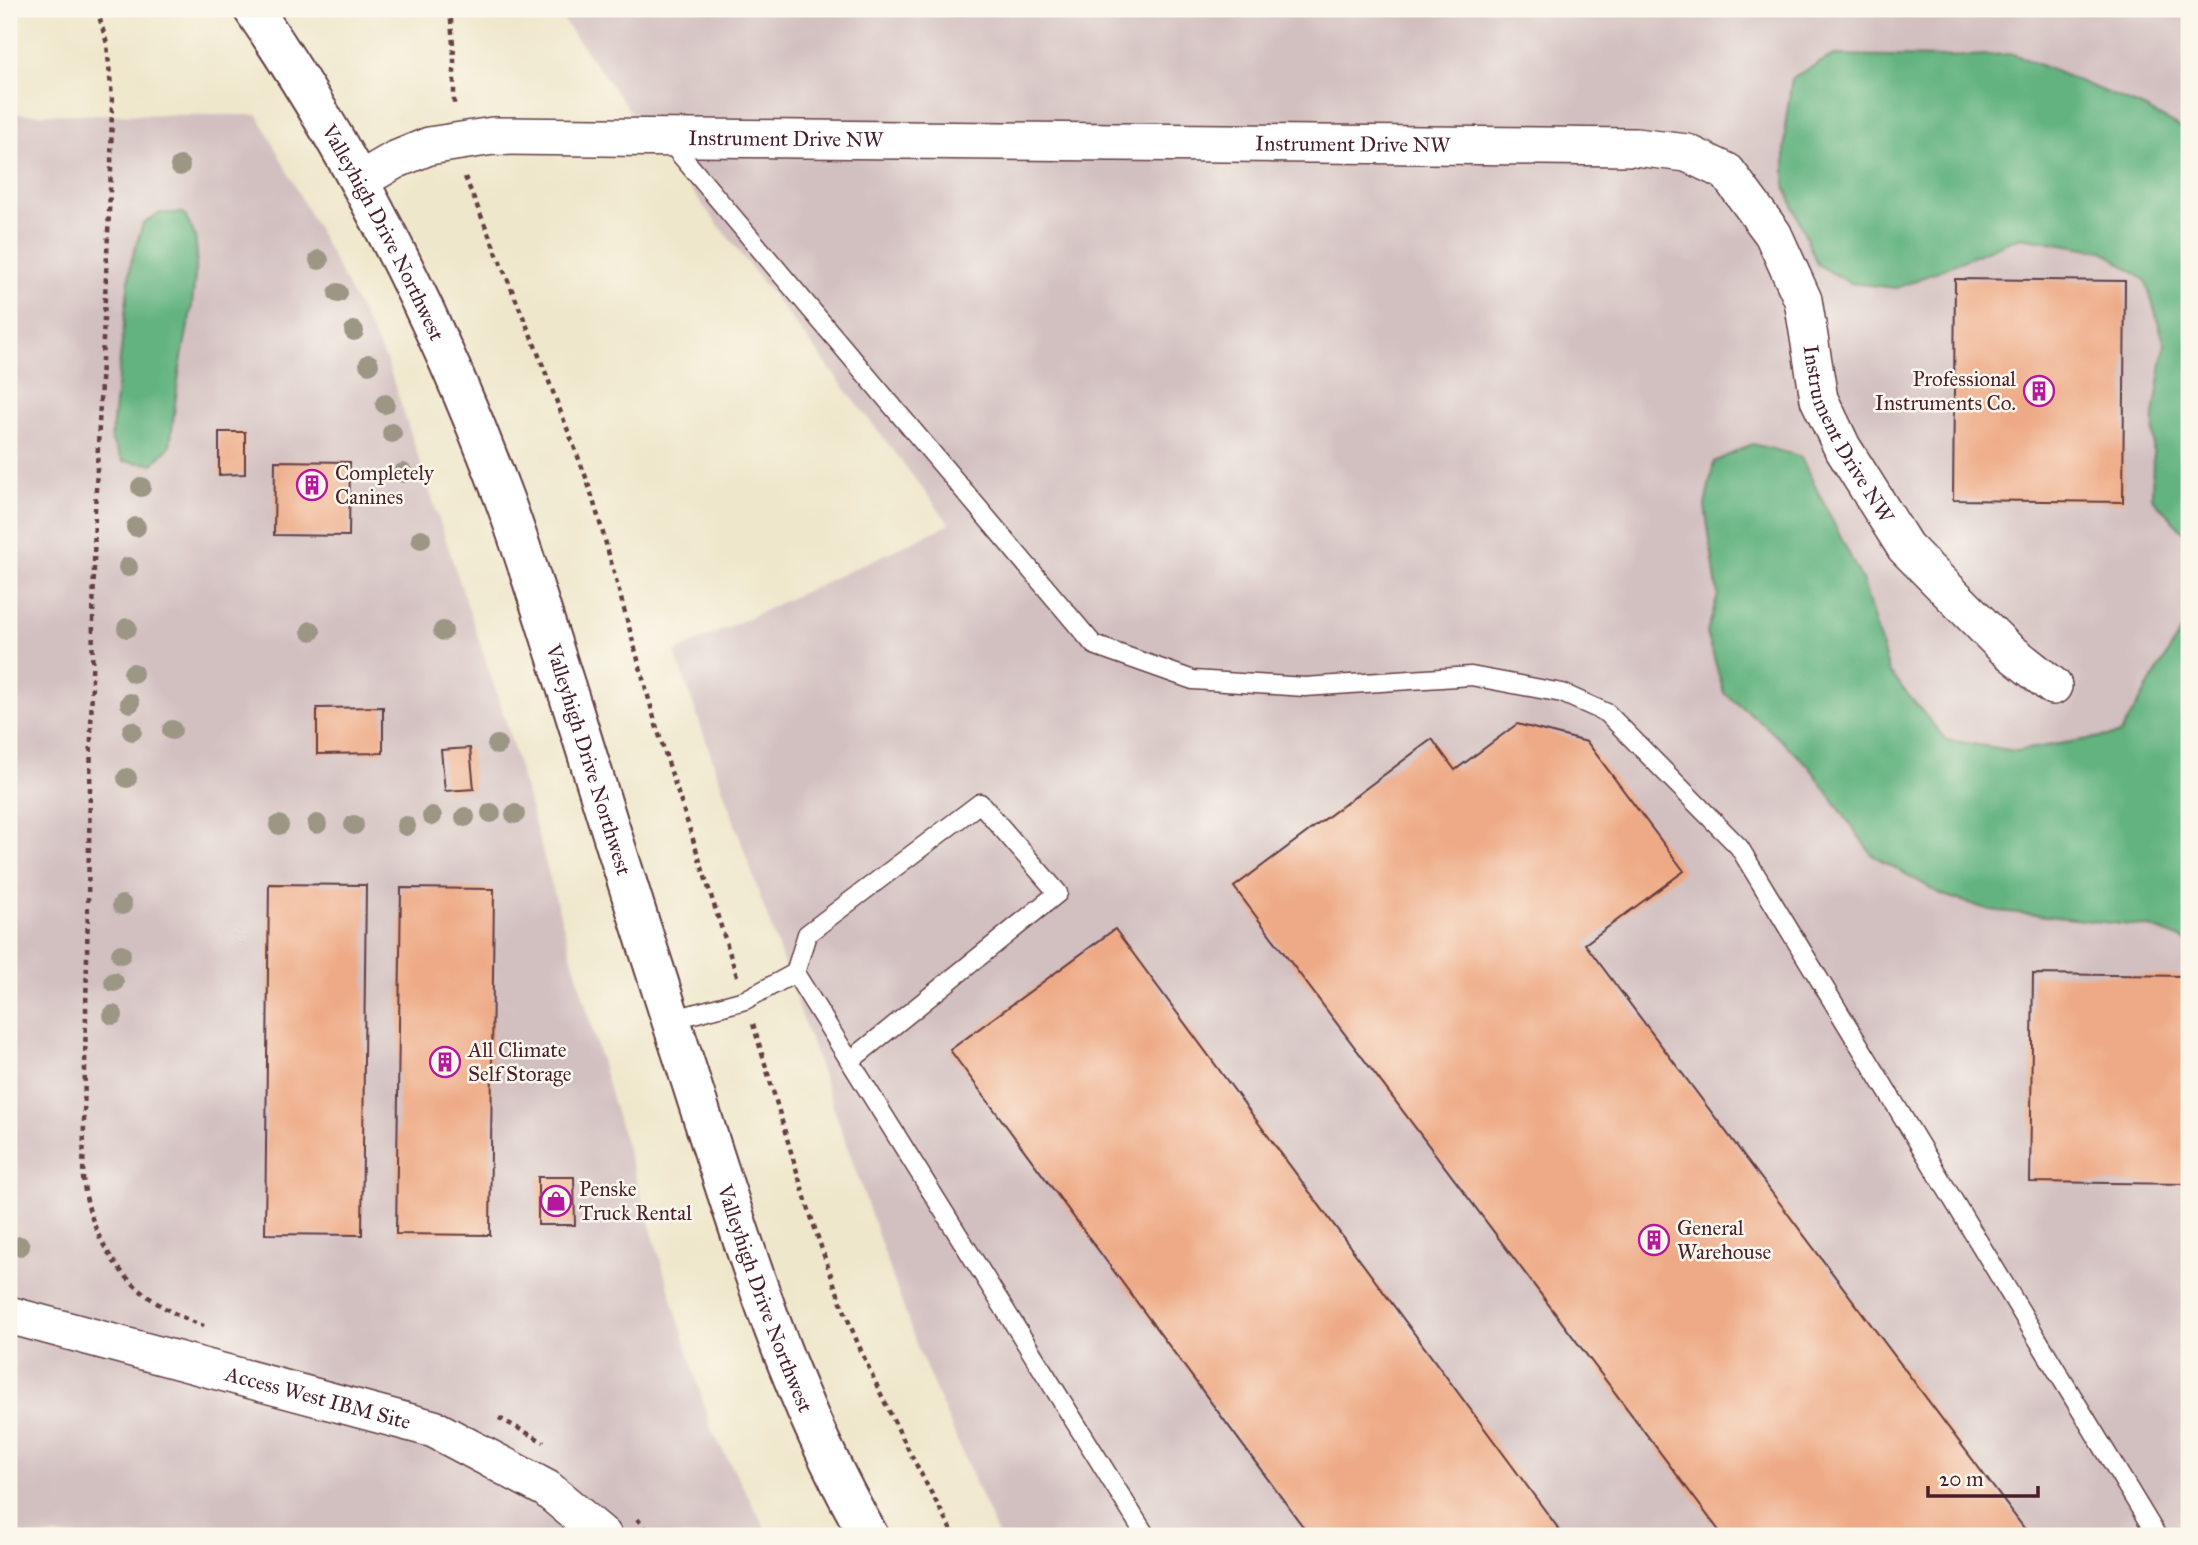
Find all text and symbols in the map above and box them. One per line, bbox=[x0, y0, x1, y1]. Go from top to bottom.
street label: Valleyhigh Drive Northwest bbox=[316, 119, 450, 345]
street label: Instrument Drive NW bbox=[688, 125, 885, 153]
street label: Instrument Drive NW bbox=[1255, 130, 1451, 158]
street label: Instrument Drive NW bbox=[1797, 343, 1900, 529]
place label: Professional Instruments Co. bbox=[1875, 366, 2016, 416]
building icon: Professional Instruments Co. bbox=[2022, 374, 2056, 408]
place label: Completely Canines bbox=[335, 460, 435, 510]
building icon: Completely Canines bbox=[295, 468, 329, 502]
street label: Valleyhigh Drive Northwest bbox=[540, 640, 637, 879]
place label: All Climate Self Storage bbox=[467, 1037, 572, 1087]
building icon: All Climate Self Storage bbox=[428, 1045, 462, 1079]
place label: Penske Truck Rental bbox=[579, 1176, 692, 1226]
street label: Valleyhigh Drive Northwest bbox=[712, 1180, 819, 1417]
shop icon: Penske Truck Rental bbox=[539, 1184, 573, 1218]
place label: General Warehouse bbox=[1677, 1215, 1771, 1265]
building icon: General Warehouse bbox=[1637, 1223, 1671, 1257]
street label: Access West IBM Site bbox=[222, 1360, 414, 1435]
scale bar bbox=[1928, 1454, 2039, 1498]
text: 20 m bbox=[1939, 1466, 1984, 1492]

